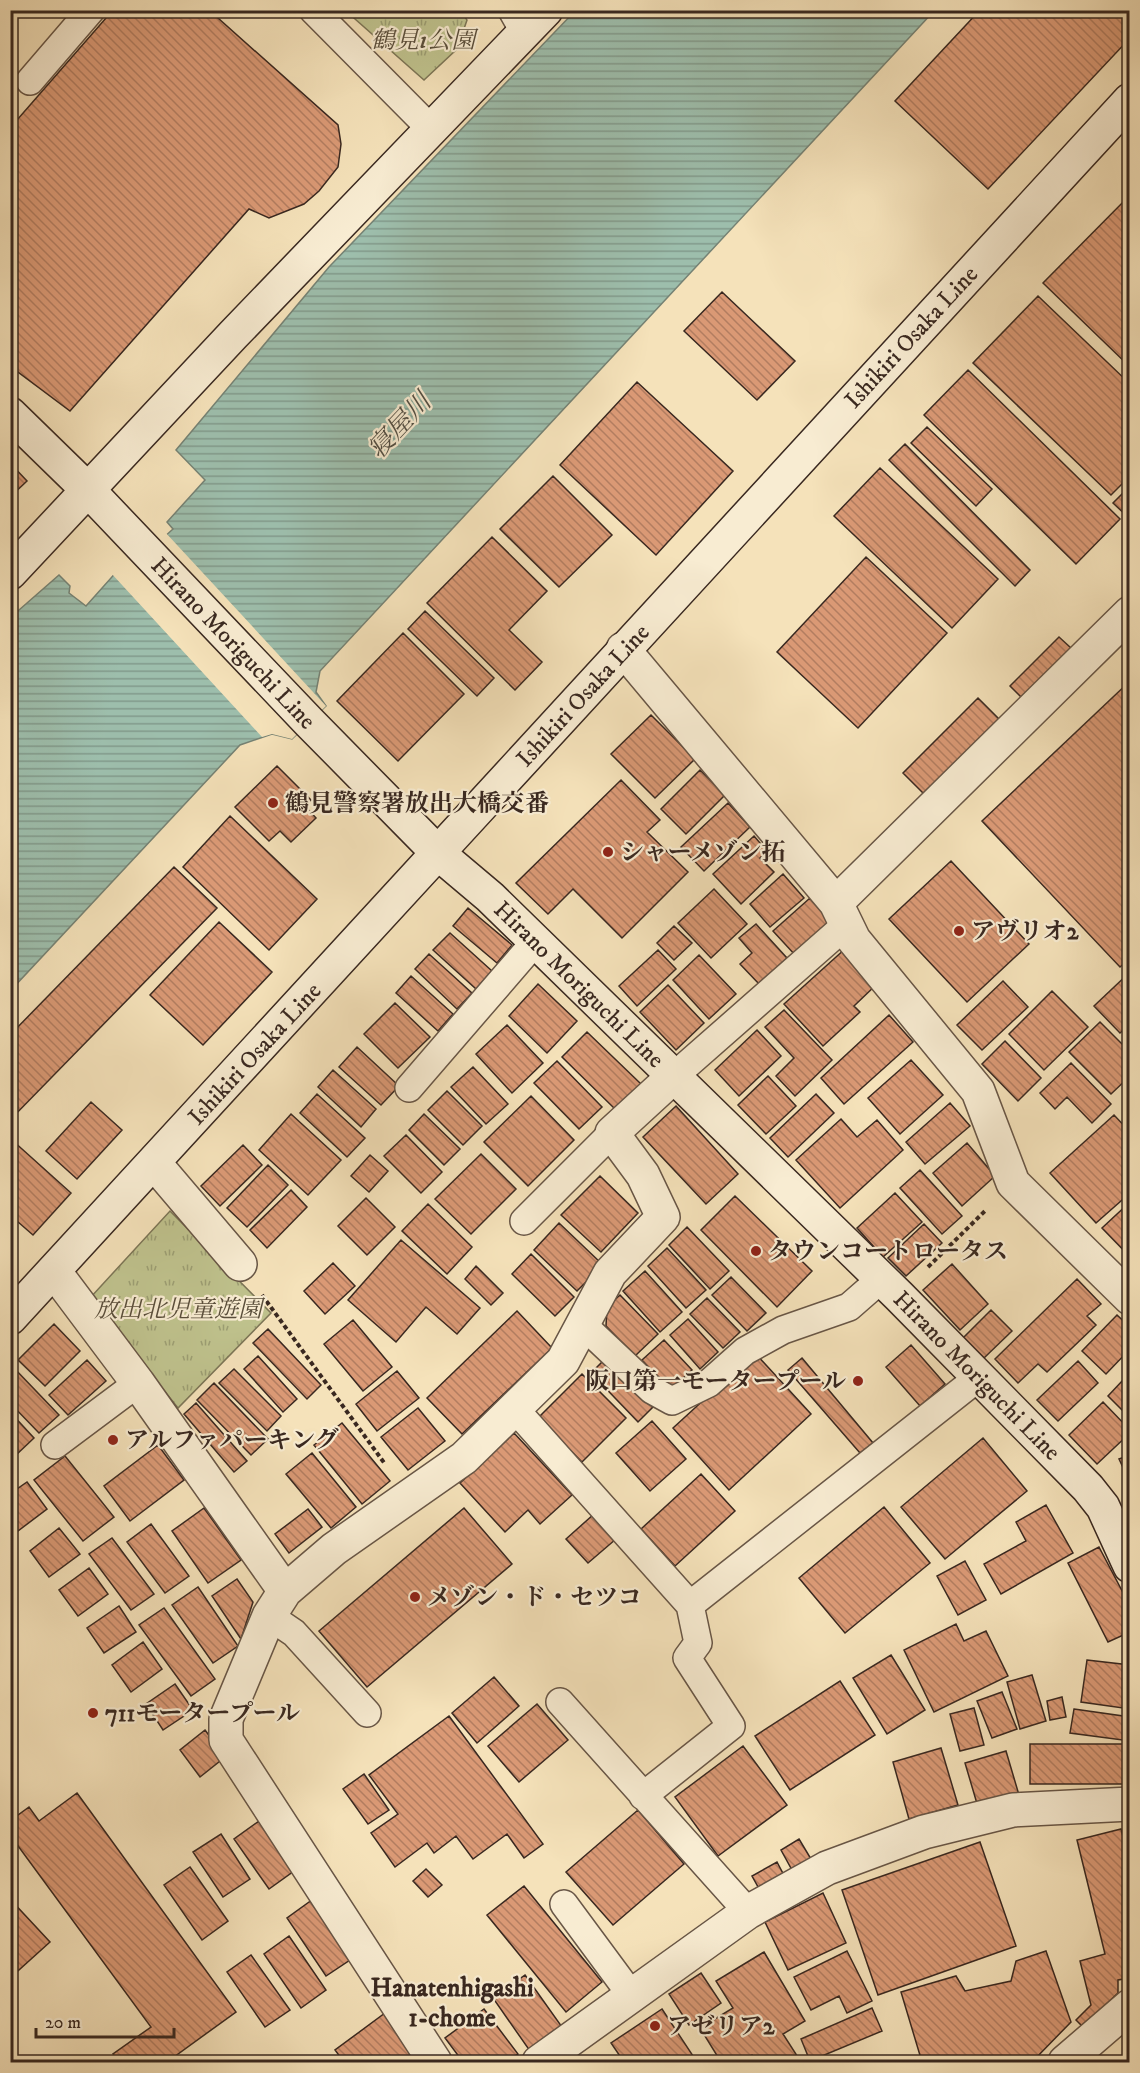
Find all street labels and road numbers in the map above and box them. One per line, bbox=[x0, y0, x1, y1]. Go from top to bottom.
street label: Ishikiri Osaka Line bbox=[839, 260, 985, 415]
street label: Hirano Moriguchi Line bbox=[144, 551, 322, 736]
street label: Ishikiri Osaka Line bbox=[510, 618, 656, 774]
street label: Hirano Moriguchi Line bbox=[487, 895, 670, 1075]
street label: Ishikiri Osaka Line bbox=[182, 977, 328, 1132]
street label: Hirano Moriguchi Line bbox=[886, 1285, 1067, 1467]

